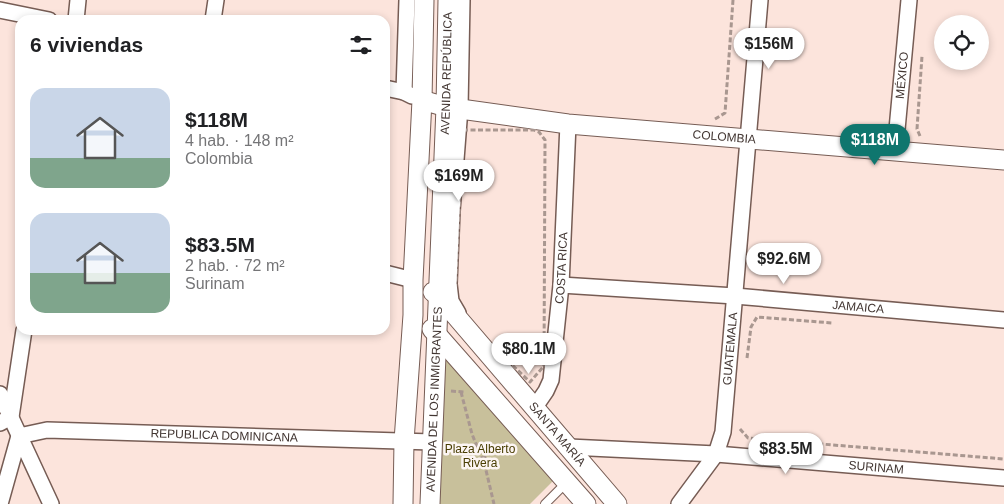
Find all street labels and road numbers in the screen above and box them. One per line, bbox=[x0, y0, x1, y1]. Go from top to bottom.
street label: AVENIDA REPÚBLICA bbox=[438, 12, 455, 135]
street label: MÉXICO bbox=[893, 51, 911, 100]
street label: COLOMBIA bbox=[692, 127, 756, 146]
street label: COSTA RICA bbox=[552, 232, 570, 305]
street label: JAMAICA bbox=[832, 298, 885, 316]
street label: AVENIDA DE LOS INMIGRANTES bbox=[424, 306, 445, 492]
street label: GUATEMALA bbox=[720, 312, 740, 386]
street label: SANTA MARÍA bbox=[526, 399, 588, 469]
street label: REPUBLICA DOMINICANA bbox=[150, 426, 298, 445]
street label: SURINAM bbox=[848, 458, 904, 477]

